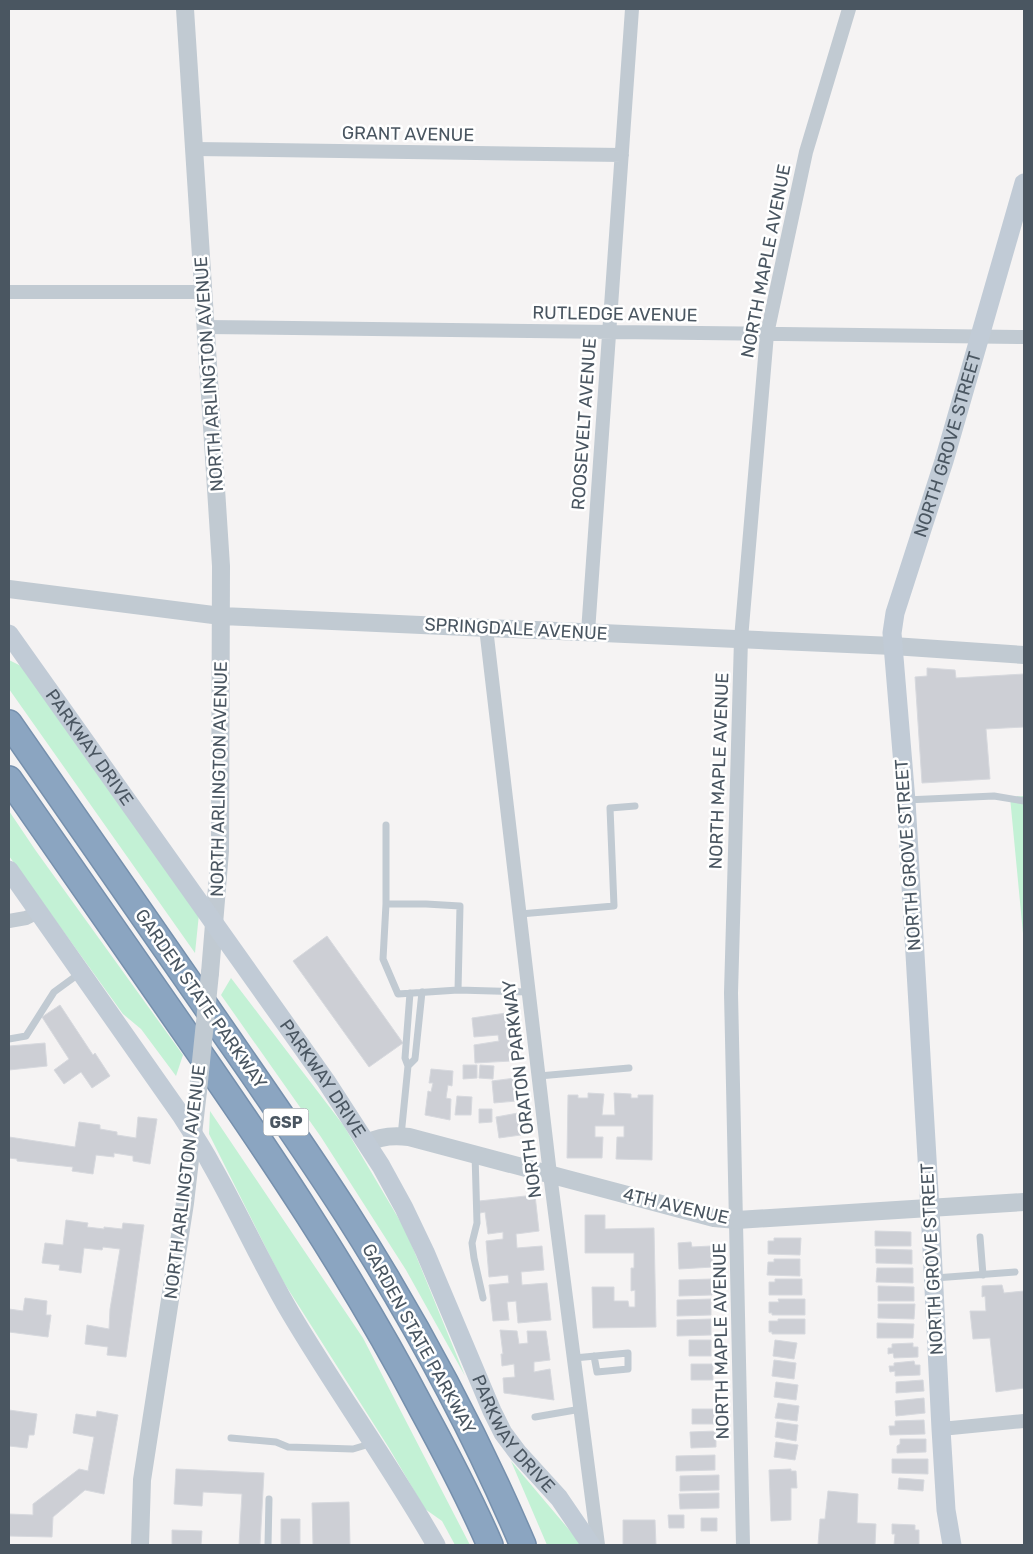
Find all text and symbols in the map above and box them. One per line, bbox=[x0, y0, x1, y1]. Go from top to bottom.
street label: GRANT AVENUE bbox=[342, 122, 474, 146]
street label: NORTH MAPLE AVENUE bbox=[736, 162, 796, 360]
street label: NORTH ARLINGTON AVENUE bbox=[190, 256, 228, 492]
street label: RUTLEDGE AVENUE bbox=[532, 302, 698, 326]
street label: ROOSEVELT AVENUE bbox=[567, 337, 601, 511]
street label: NORTH GROVE STREET bbox=[909, 349, 986, 540]
street label: SPRINGDALE AVENUE bbox=[424, 613, 608, 645]
street label: NORTH ARLINGTON AVENUE bbox=[206, 661, 232, 897]
street label: NORTH MAPLE AVENUE bbox=[705, 672, 733, 870]
street label: PARKWAY DRIVE bbox=[41, 685, 138, 810]
street label: NORTH GROVE STREET bbox=[890, 758, 926, 952]
street label: GARDEN STATE PARKWAY bbox=[130, 905, 272, 1093]
street label: NORTH ORATON PARKWAY bbox=[498, 978, 546, 1199]
street label: PARKWAY DRIVE bbox=[275, 1015, 370, 1141]
street label: NORTH ARLINGTON AVENUE bbox=[160, 1064, 210, 1300]
road number: GSP bbox=[264, 1108, 308, 1136]
street label: NORTH GROVE STREET bbox=[916, 1162, 948, 1356]
street label: 4TH AVENUE bbox=[621, 1183, 731, 1229]
street label: GARDEN STATE PARKWAY bbox=[357, 1240, 481, 1438]
street label: NORTH MAPLE AVENUE bbox=[708, 1242, 734, 1440]
street label: PARKWAY DRIVE bbox=[467, 1371, 560, 1497]

